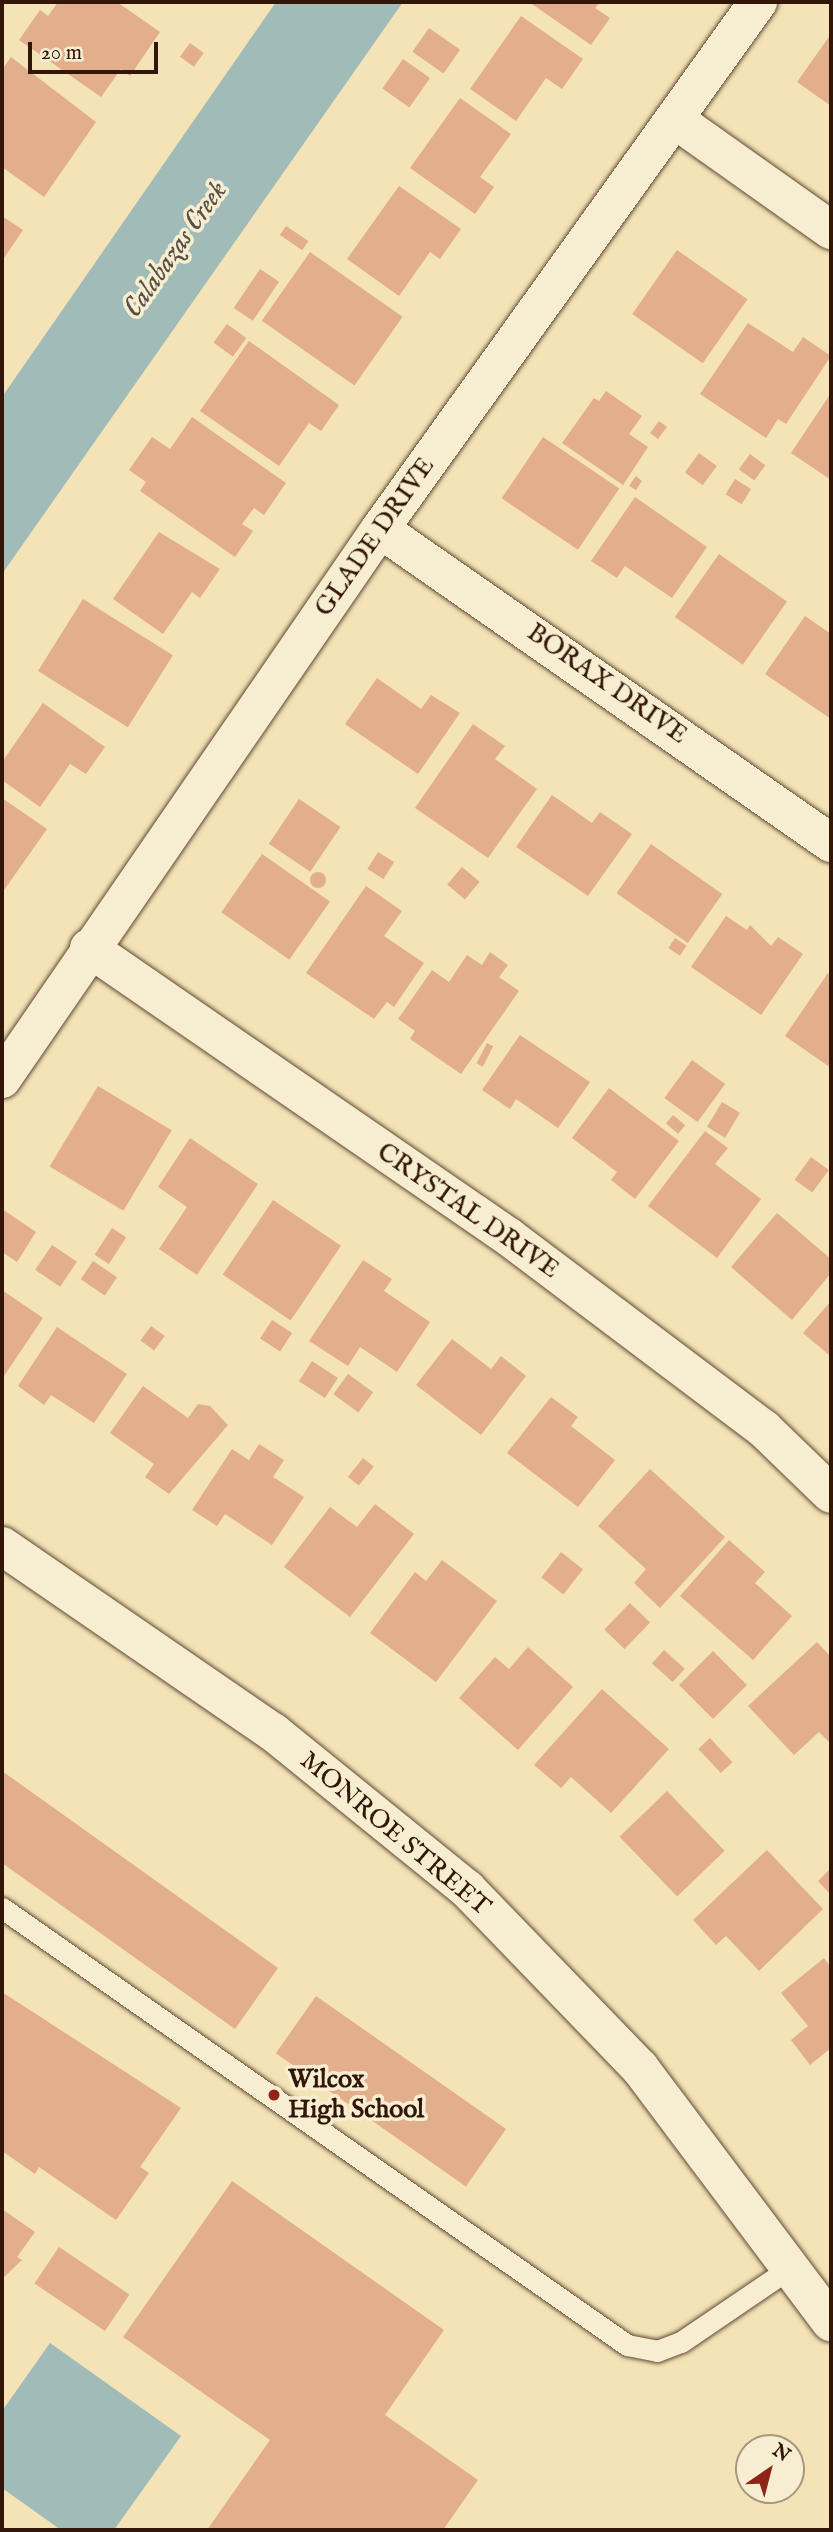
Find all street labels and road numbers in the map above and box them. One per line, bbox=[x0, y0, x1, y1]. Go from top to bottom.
street label: GLADE DRIVE bbox=[308, 451, 442, 623]
street label: BORAX DRIVE bbox=[521, 617, 693, 751]
street label: CRYSTAL DRIVE bbox=[371, 1136, 565, 1286]
street label: MONROE STREET bbox=[293, 1745, 497, 1923]

